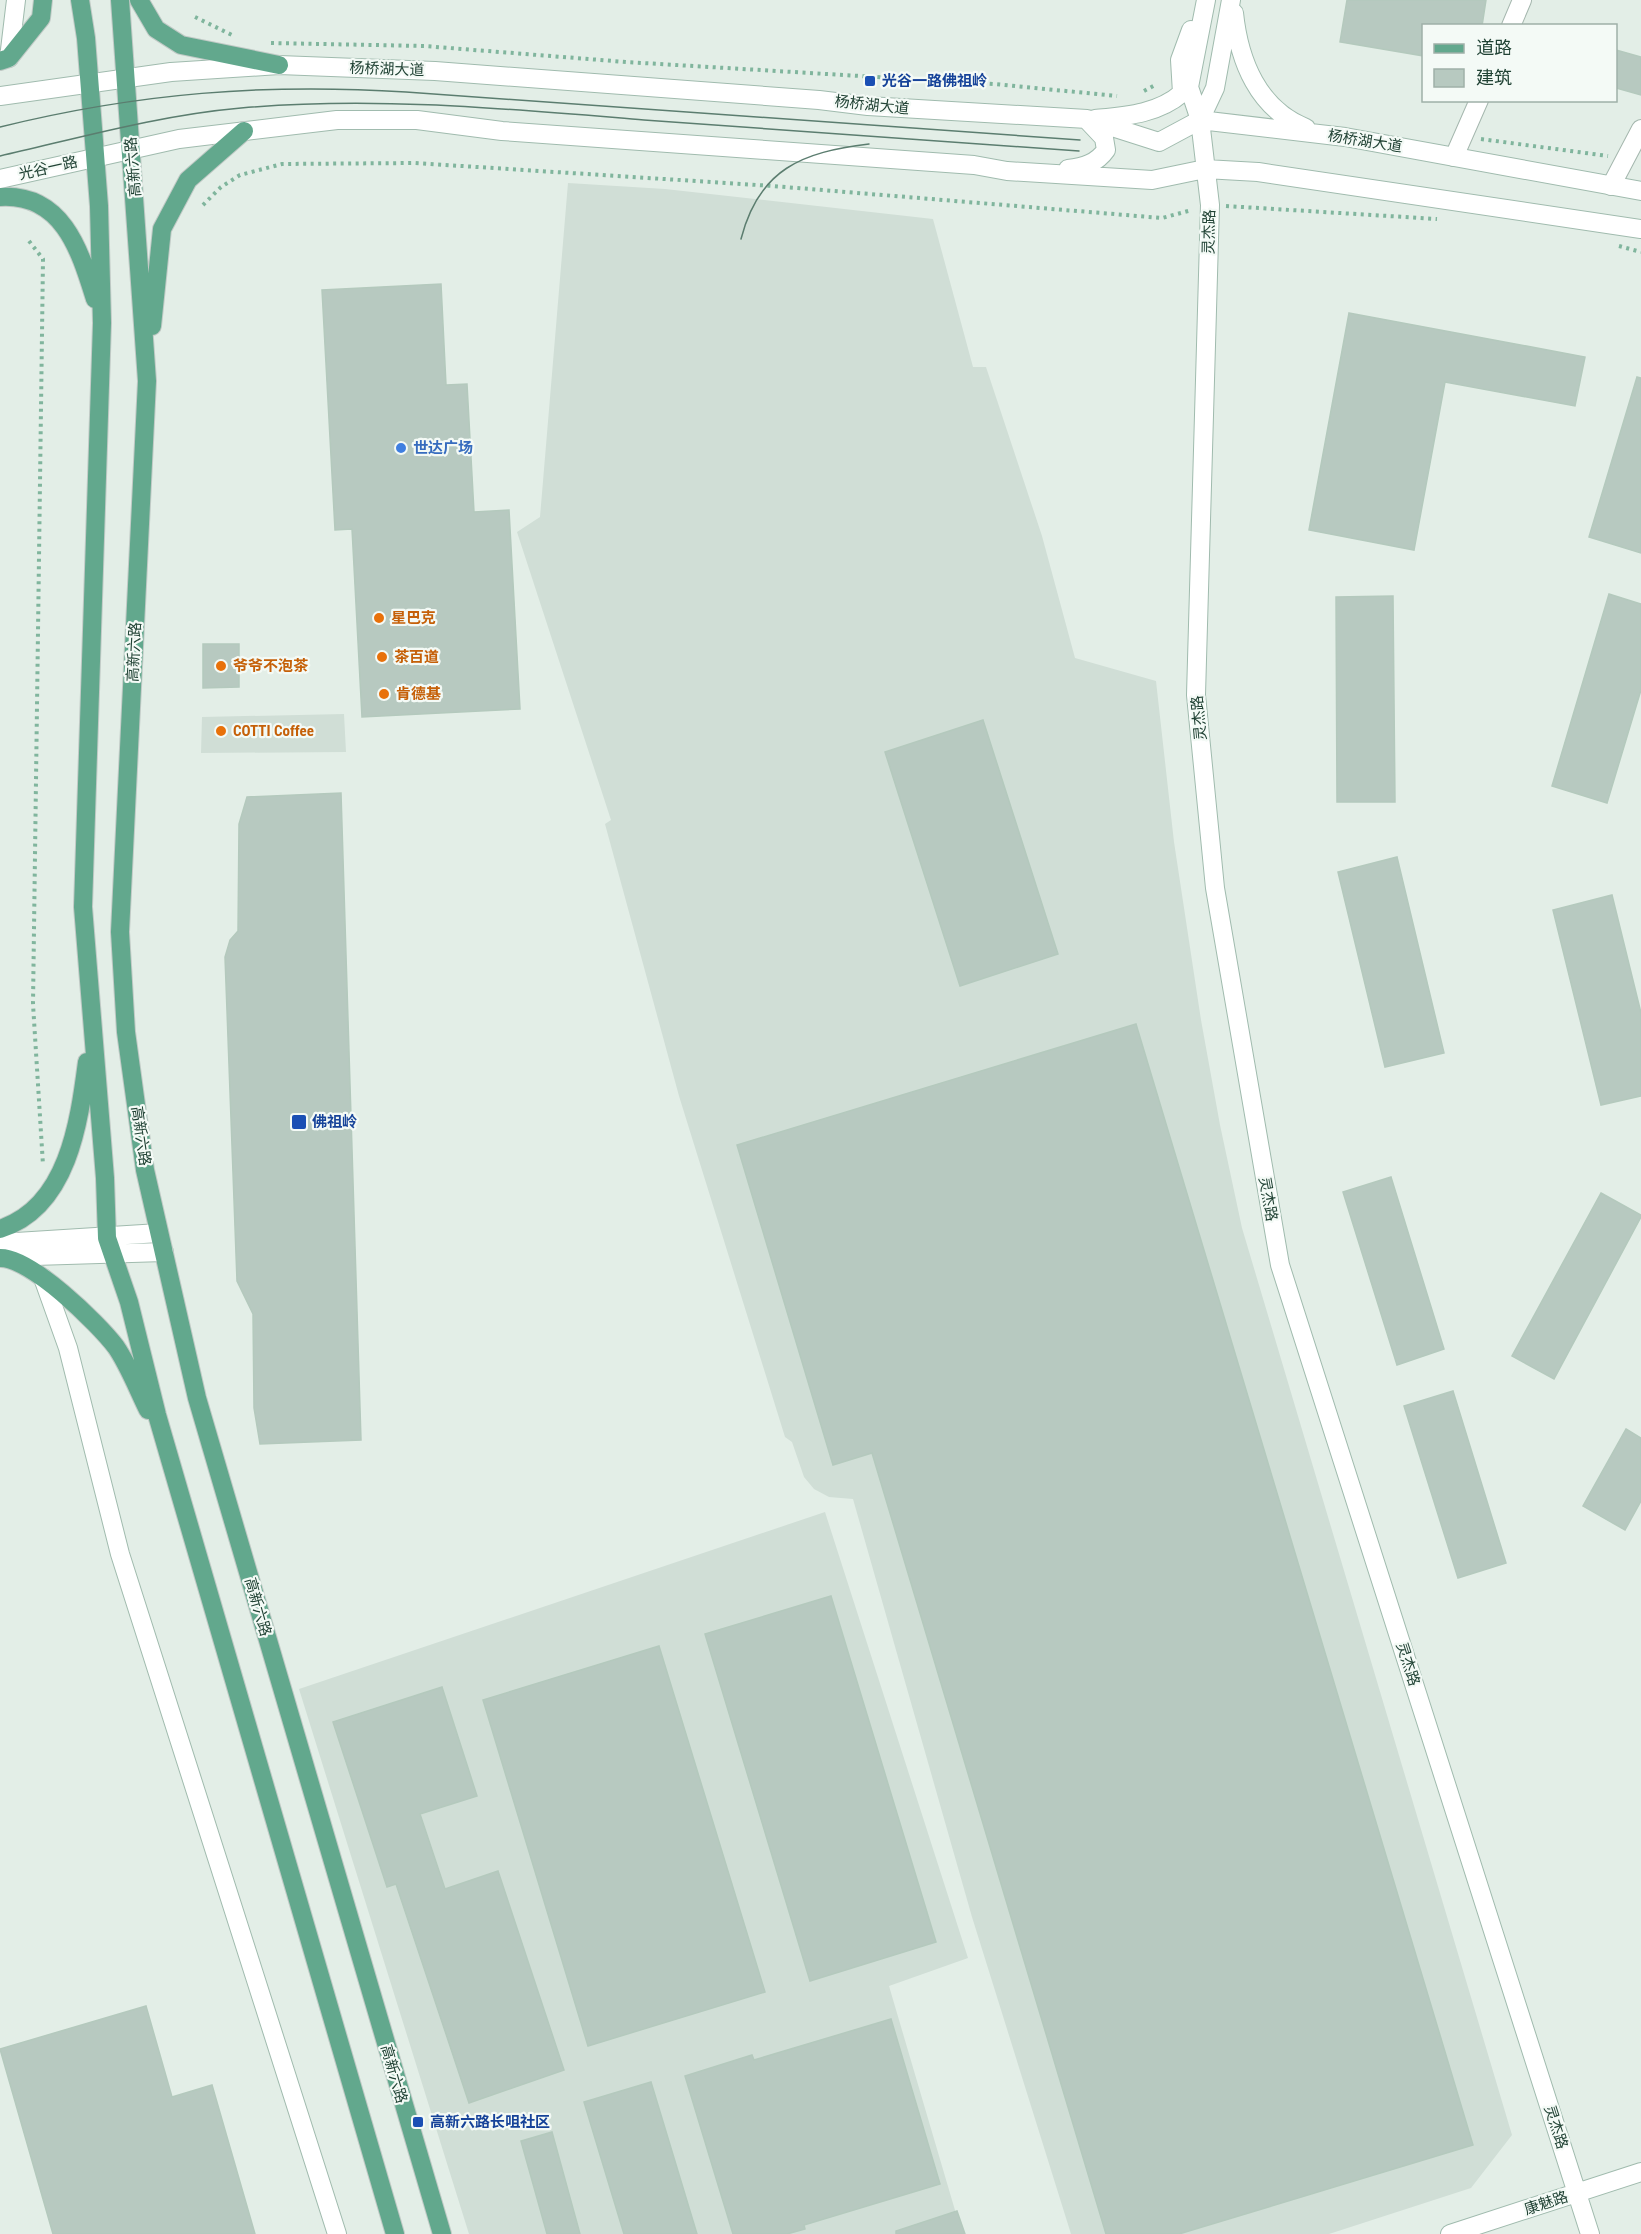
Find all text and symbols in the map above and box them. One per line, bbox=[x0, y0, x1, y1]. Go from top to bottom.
legend bbox=[1422, 24, 1617, 102]
text: 道路 bbox=[1476, 37, 1512, 58]
street label: 杨桥湖大道 bbox=[349, 59, 425, 79]
text: 建筑 bbox=[1476, 67, 1512, 88]
place label: 光谷一路佛祖岭 bbox=[882, 72, 987, 90]
marker: 光谷一路佛祖岭 bbox=[863, 74, 877, 88]
street label: 杨桥湖大道 bbox=[834, 92, 910, 118]
street label: 杨桥湖大道 bbox=[1327, 126, 1403, 156]
street label: 高新六路 bbox=[121, 136, 145, 198]
street label: 光谷一路 bbox=[17, 152, 79, 184]
street label: 灵杰路 bbox=[1200, 209, 1218, 255]
place label: 世达广场 bbox=[413, 439, 473, 457]
marker: 世达广场 bbox=[394, 441, 408, 455]
place label: 星巴克 bbox=[391, 609, 436, 627]
marker: 星巴克 bbox=[372, 611, 386, 625]
street label: 高新六路 bbox=[123, 622, 145, 682]
place label: 茶百道 bbox=[394, 648, 439, 666]
marker: 茶百道 bbox=[375, 650, 389, 664]
place label: 爷爷不泡茶 bbox=[233, 657, 309, 675]
marker: 爷爷不泡茶 bbox=[214, 659, 228, 673]
place label: 肯德基 bbox=[396, 685, 441, 703]
marker: 肯德基 bbox=[377, 687, 391, 701]
street label: 灵杰路 bbox=[1188, 695, 1210, 741]
place label: COTTI Coffee bbox=[233, 722, 314, 740]
marker: COTTI Coffee bbox=[214, 724, 228, 738]
street label: 高新六路 bbox=[128, 1105, 154, 1167]
marker: 佛祖岭 bbox=[290, 1113, 308, 1131]
place label: 佛祖岭 bbox=[312, 1113, 357, 1131]
street label: 灵杰路 bbox=[1255, 1175, 1281, 1223]
street label: 高新六路 bbox=[241, 1576, 275, 1638]
street label: 灵杰路 bbox=[1392, 1640, 1424, 1688]
street label: 高新六路 bbox=[377, 2043, 411, 2105]
street label: 灵杰路 bbox=[1540, 2103, 1572, 2151]
place label: 高新六路长咀社区 bbox=[430, 2113, 550, 2131]
marker: 高新六路长咀社区 bbox=[411, 2115, 425, 2129]
street label: 康魅路 bbox=[1522, 2187, 1570, 2219]

